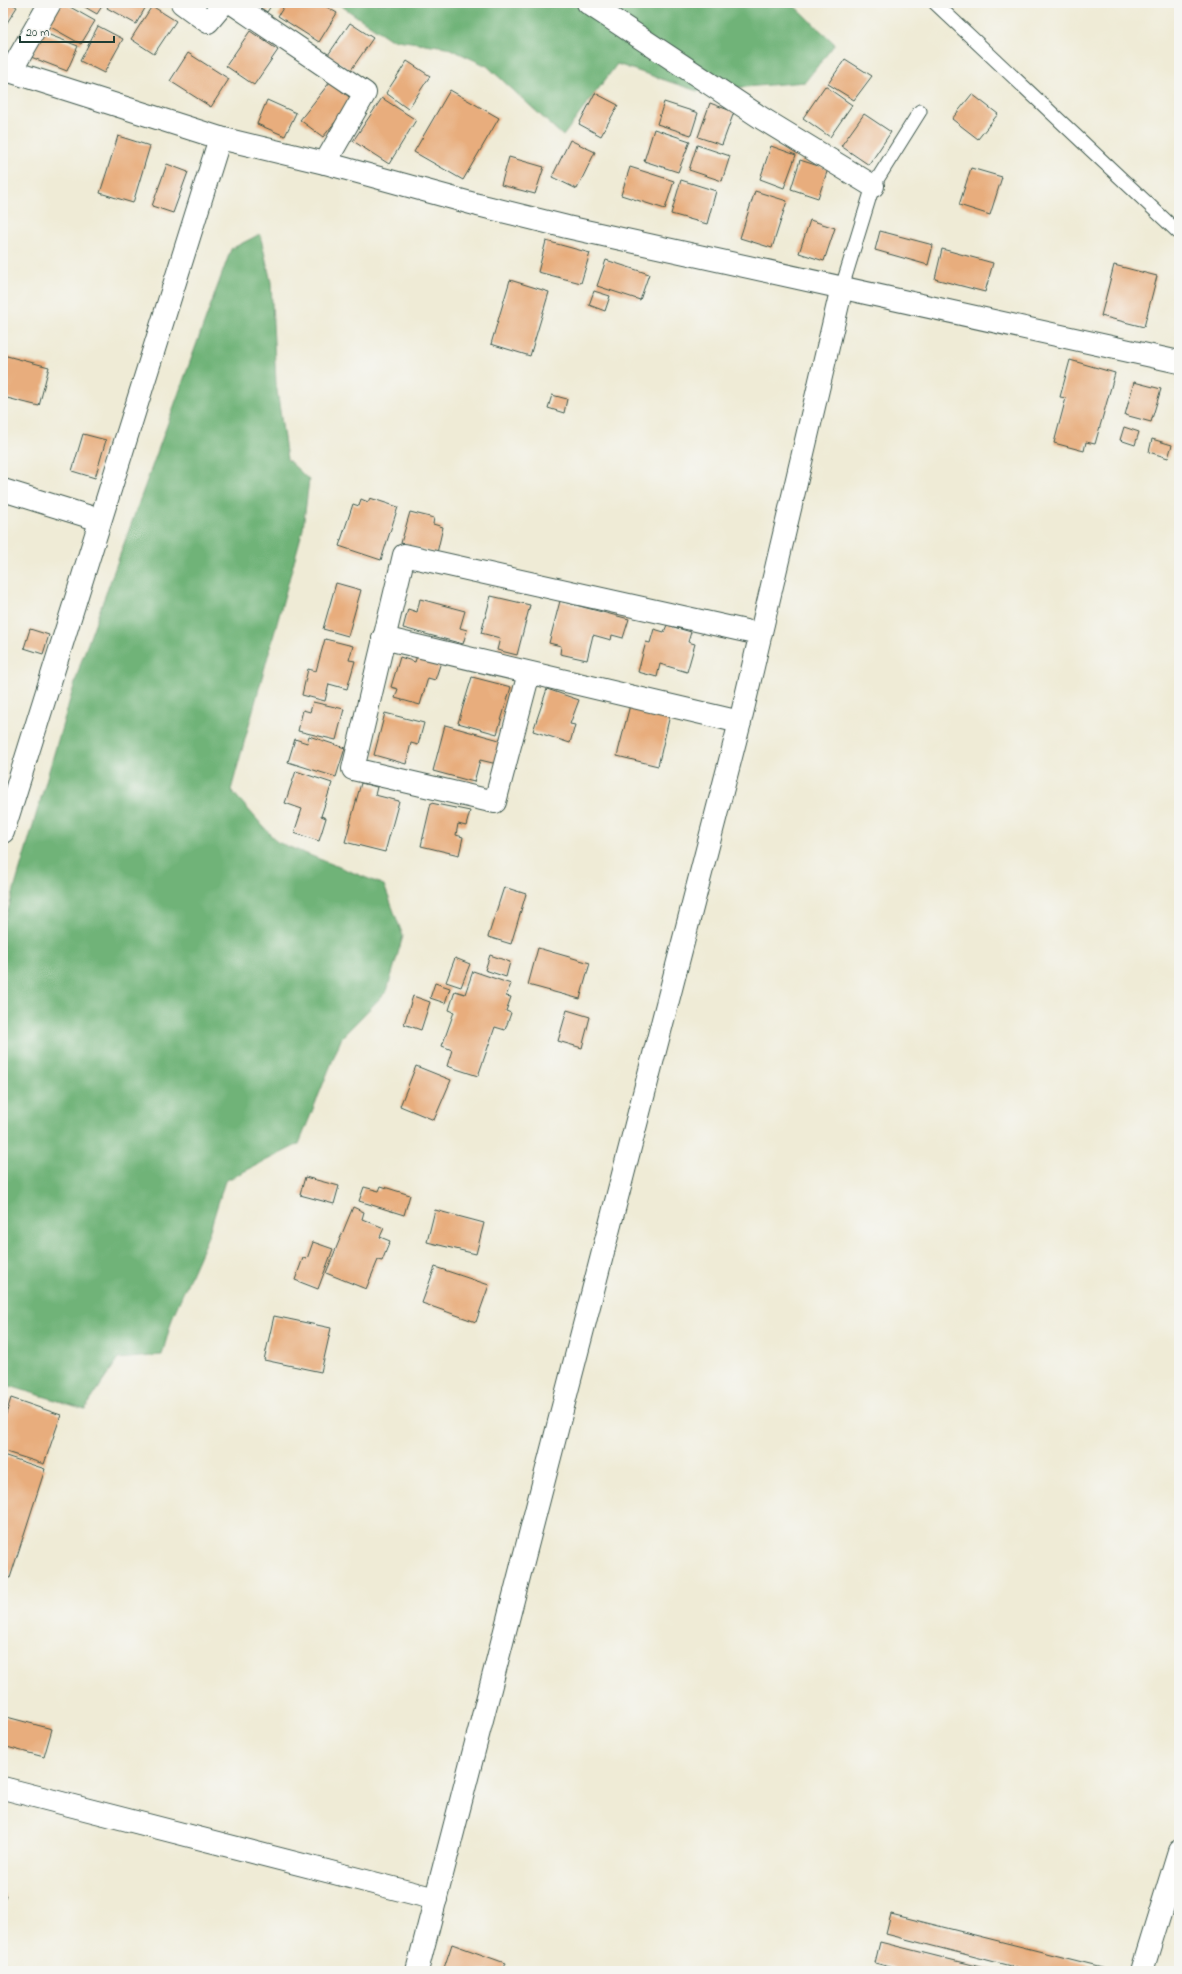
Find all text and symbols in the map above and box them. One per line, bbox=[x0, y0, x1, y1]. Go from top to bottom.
scale bar bbox=[20, 18, 114, 44]
text: 20 m bbox=[26, 24, 49, 42]

